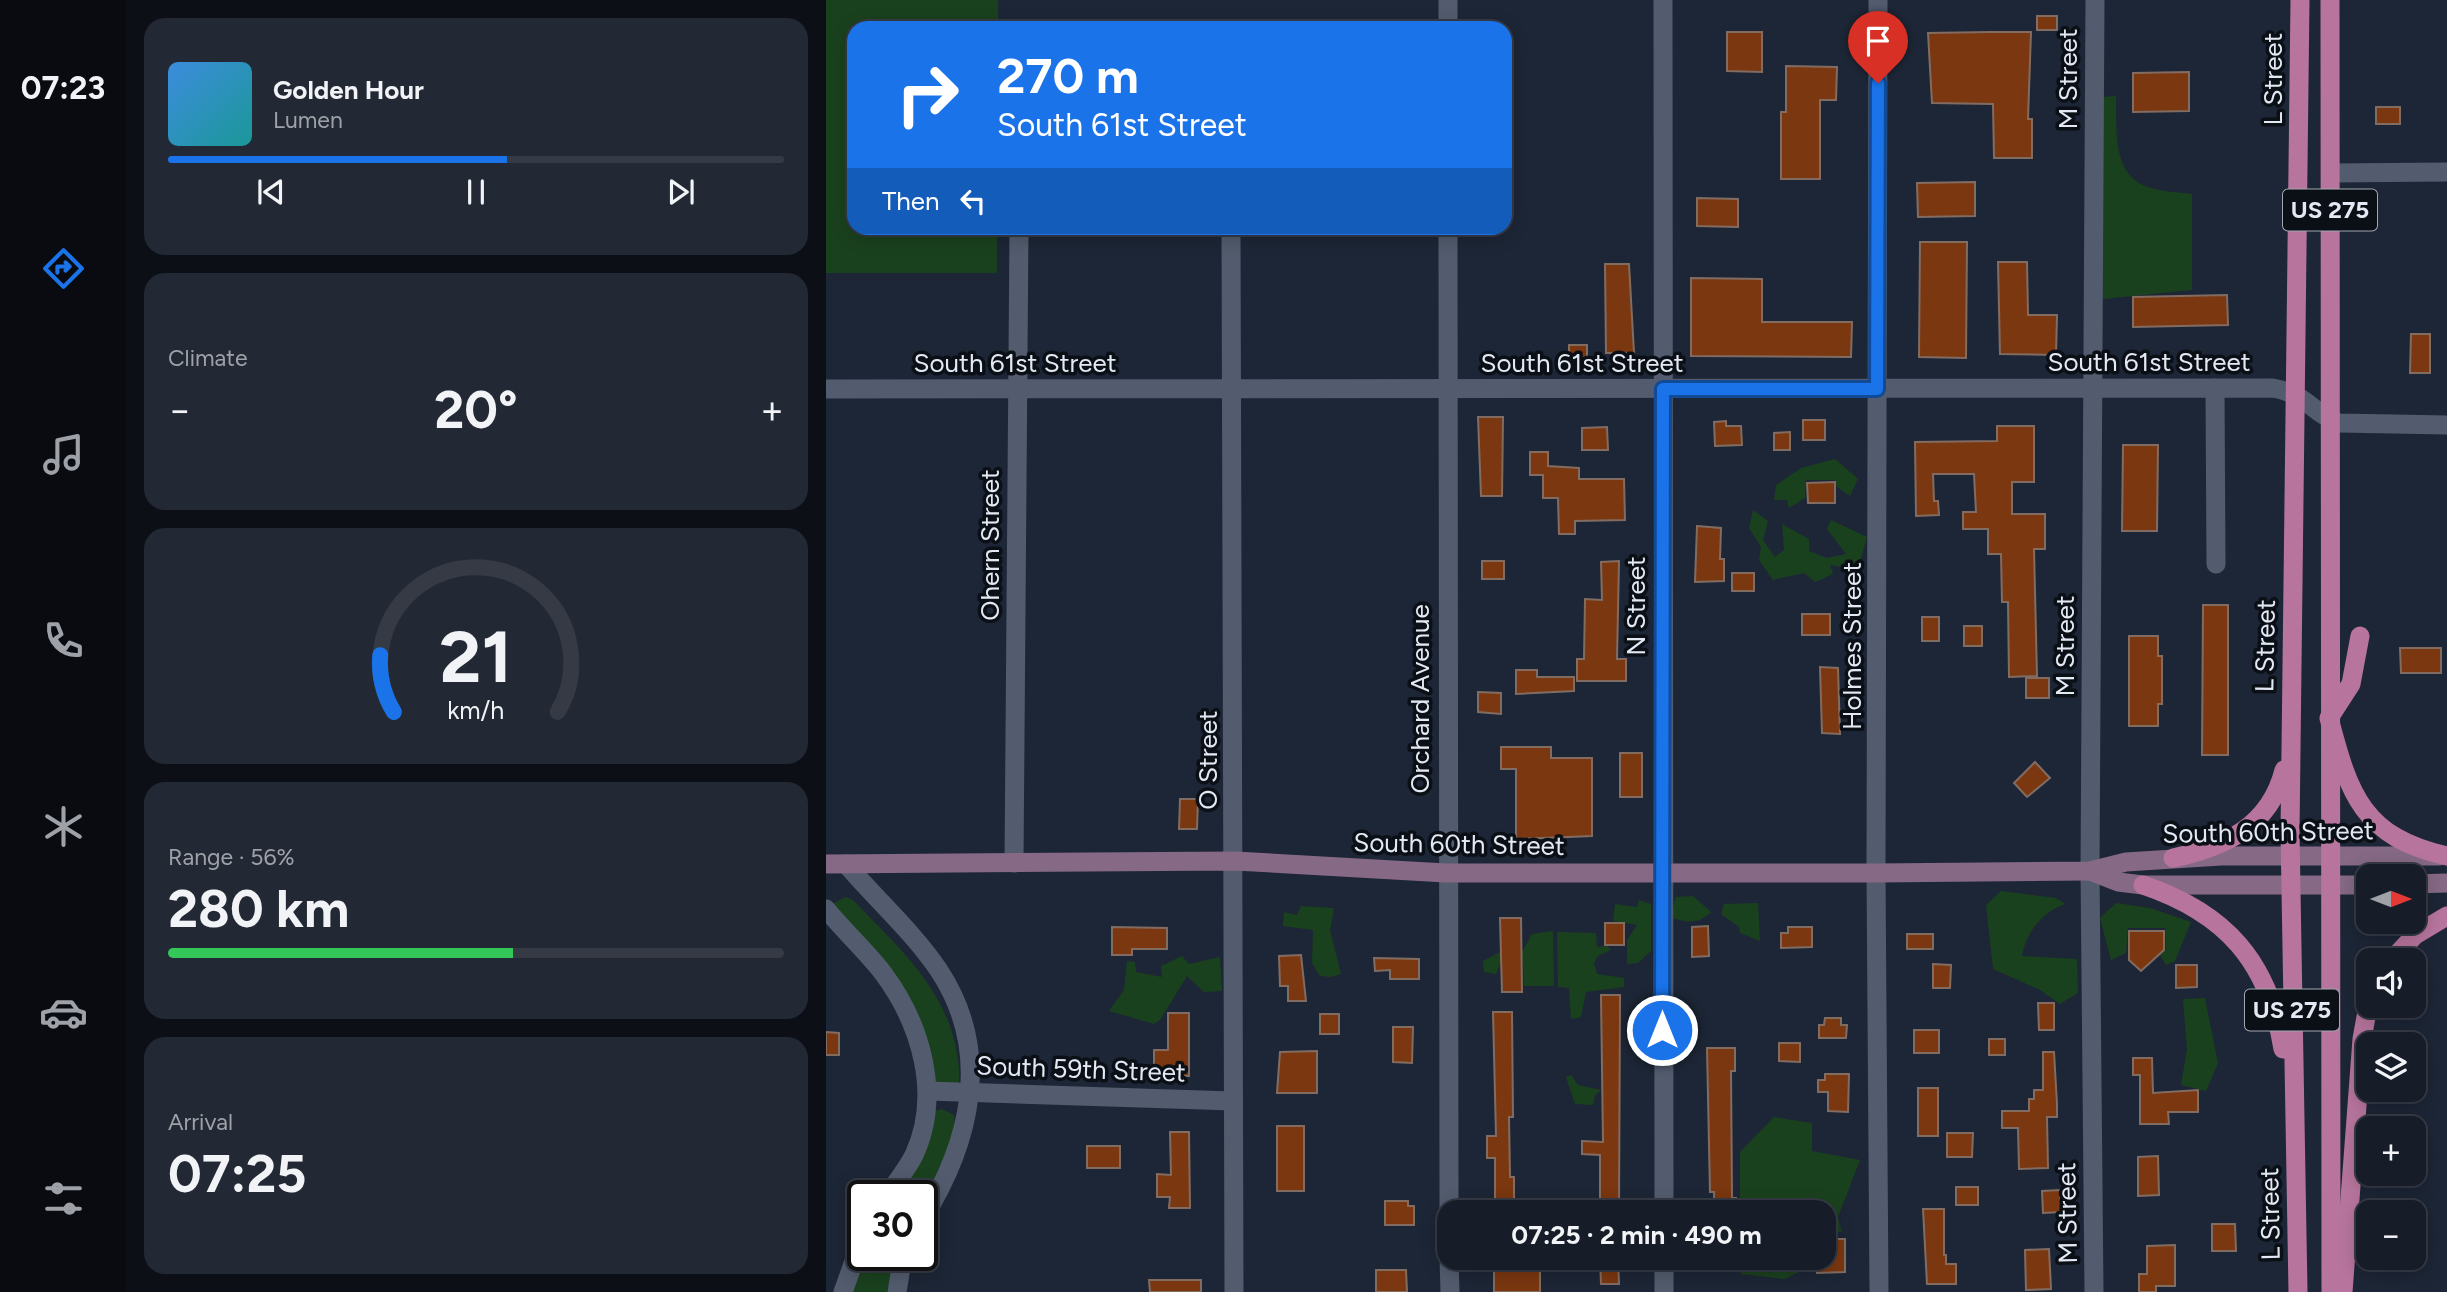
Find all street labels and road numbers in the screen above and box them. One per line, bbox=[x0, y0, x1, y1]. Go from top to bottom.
street label: M Street bbox=[2052, 28, 2084, 130]
street label: L Street bbox=[2257, 32, 2289, 125]
road number: US 275 bbox=[2283, 190, 2377, 230]
street label: South 61st Street bbox=[2048, 346, 2251, 378]
street label: South 61st Street bbox=[914, 347, 1117, 379]
street label: South 61st Street bbox=[1481, 347, 1684, 379]
street label: Ohern Street bbox=[974, 469, 1006, 621]
street label: N Street bbox=[1620, 556, 1652, 656]
street label: Holmes Street bbox=[1836, 562, 1868, 730]
street label: M Street bbox=[2049, 595, 2081, 697]
street label: L Street bbox=[2248, 599, 2282, 693]
street label: Orchard Avenue bbox=[1404, 604, 1436, 794]
street label: O Street bbox=[1192, 710, 1224, 810]
street label: South 60th Street bbox=[2162, 814, 2374, 850]
street label: South 60th Street bbox=[1353, 826, 1565, 862]
road number: US 275 bbox=[2245, 990, 2339, 1030]
street label: South 59th Street bbox=[976, 1049, 1186, 1089]
street label: M Street bbox=[2050, 1162, 2084, 1264]
street label: L Street bbox=[2253, 1167, 2287, 1261]

